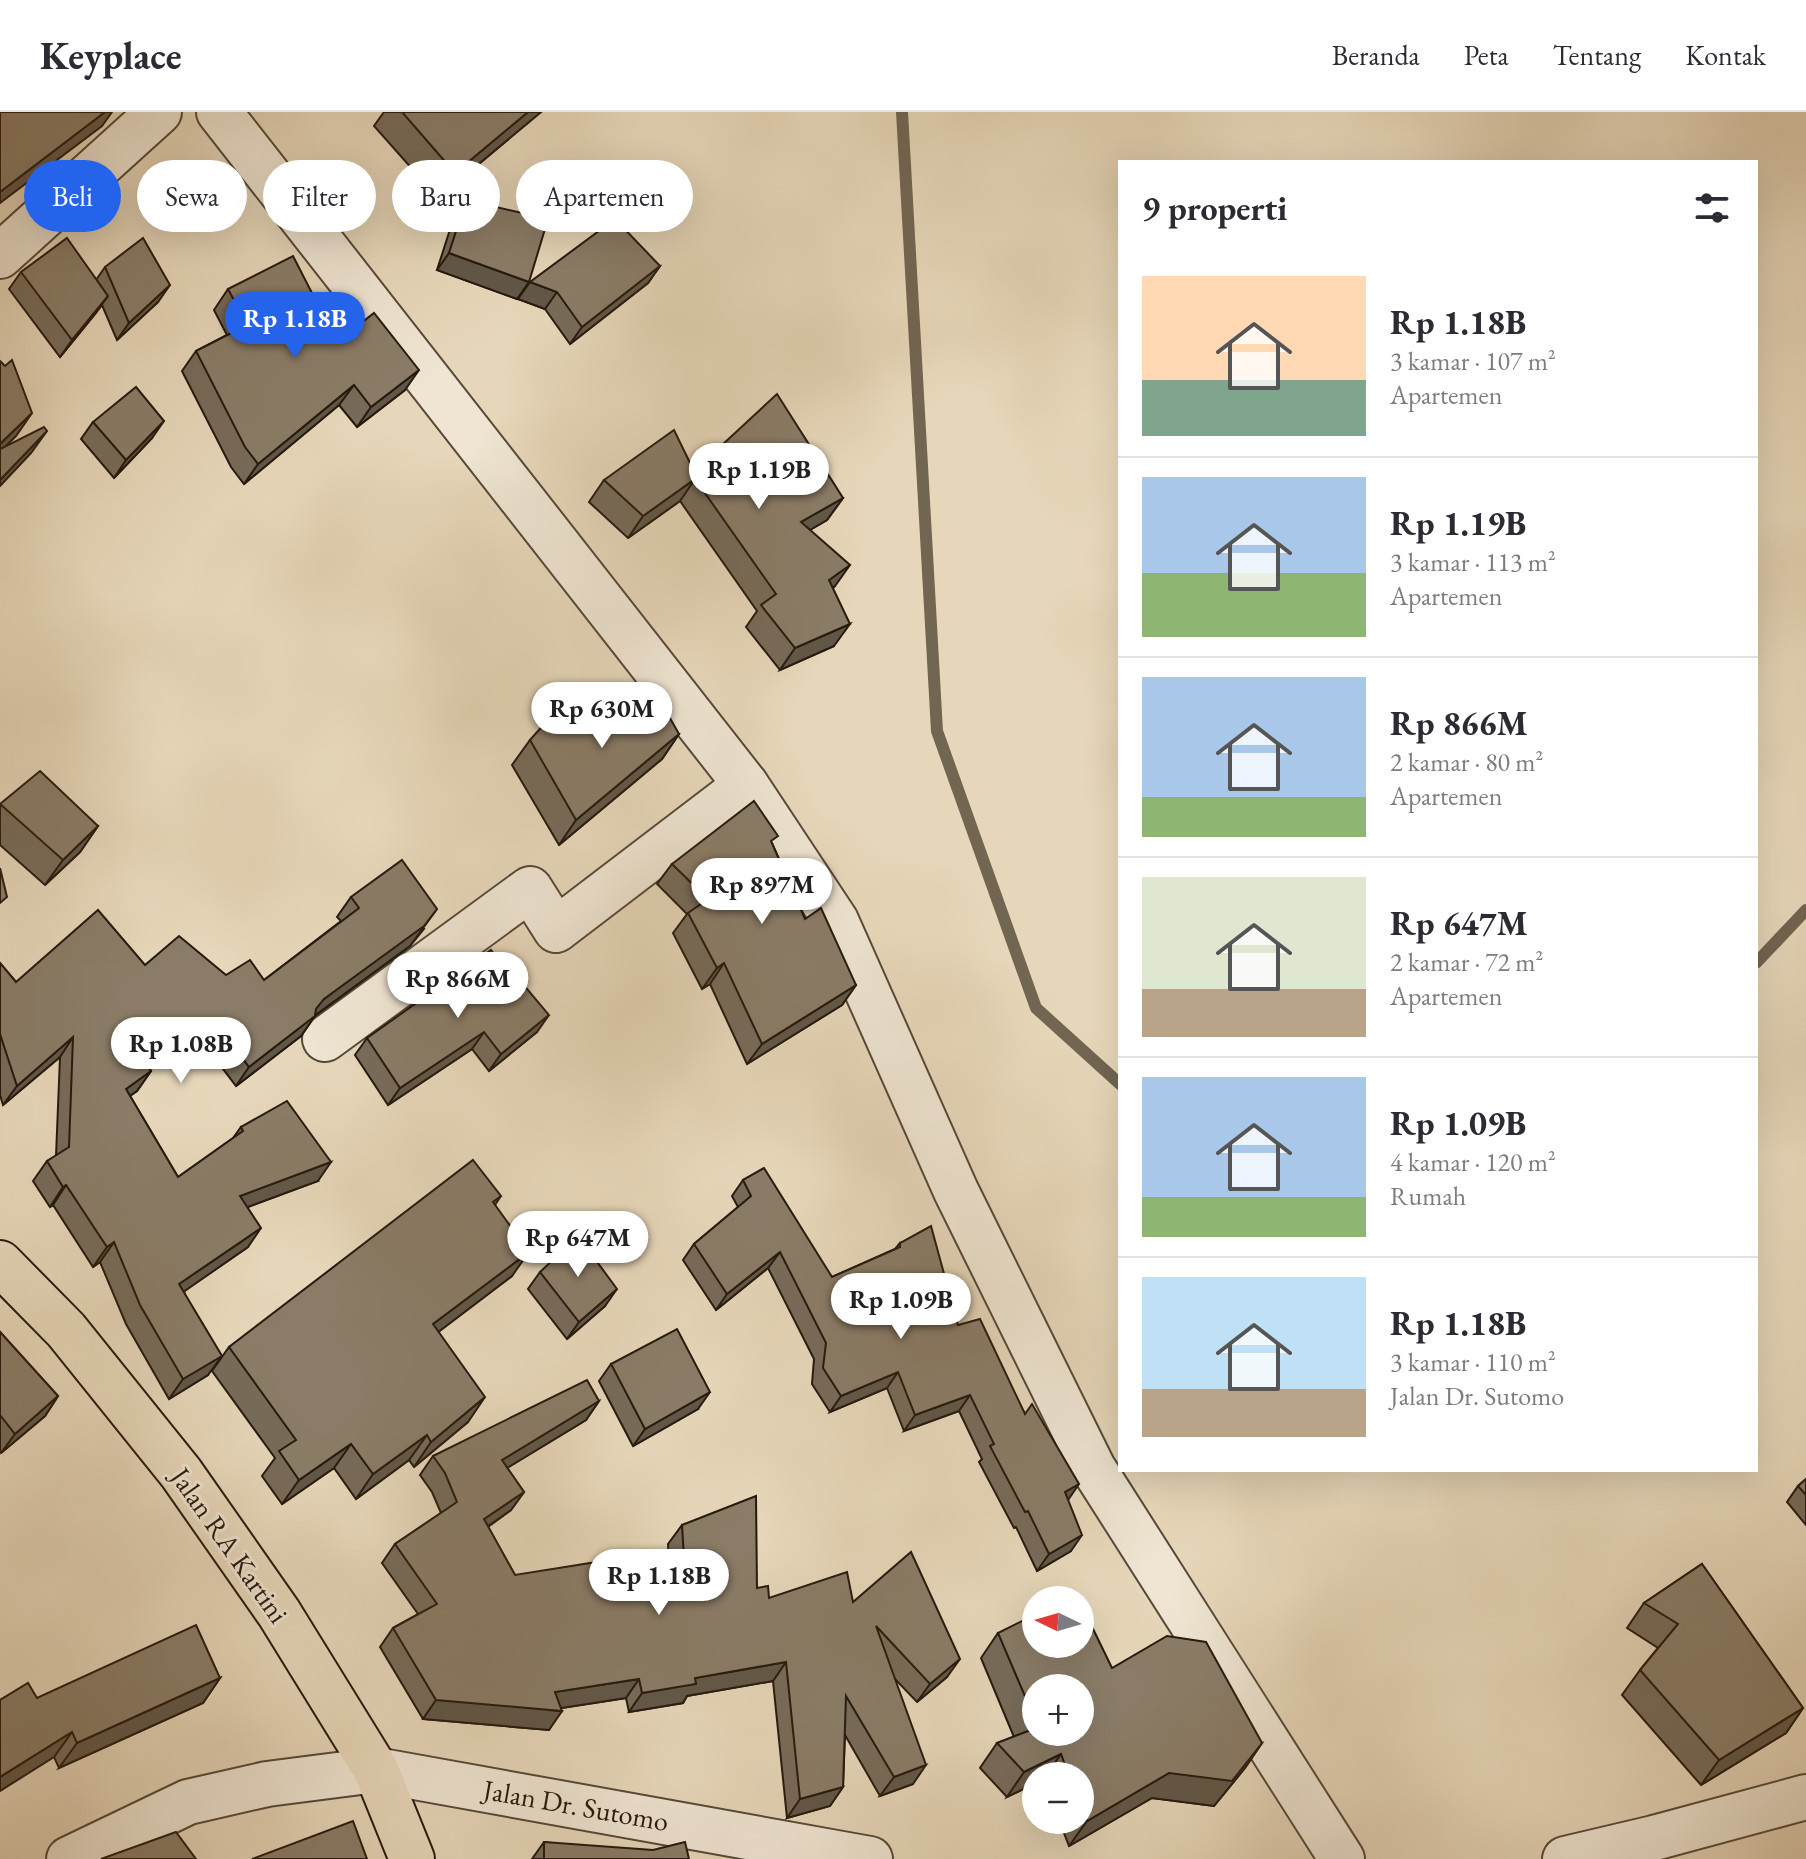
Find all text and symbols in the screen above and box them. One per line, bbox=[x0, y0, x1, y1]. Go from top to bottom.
text: Keyplace bbox=[40, 31, 182, 80]
text: Beranda bbox=[1332, 37, 1420, 73]
text: Peta bbox=[1464, 37, 1509, 73]
text: Tentang bbox=[1553, 37, 1641, 73]
text: Kontak bbox=[1685, 37, 1766, 73]
chip: Beli bbox=[24, 160, 121, 232]
chip: Sewa bbox=[137, 160, 247, 232]
chip: Filter bbox=[263, 160, 376, 232]
chip: Baru bbox=[392, 160, 500, 232]
chip: Apartemen bbox=[516, 160, 693, 232]
text: 9 properti bbox=[1142, 186, 1287, 230]
icon: filters bbox=[1690, 186, 1734, 230]
pin: Rp 1.18B bbox=[212, 292, 378, 360]
text: Rp 1.18B bbox=[1390, 300, 1526, 344]
text: Rp 1.18B bbox=[243, 301, 347, 335]
icon: home bbox=[1206, 308, 1302, 404]
text: 3 kamar · 107 m² bbox=[1390, 344, 1556, 378]
text: Apartemen bbox=[1390, 378, 1502, 412]
pin: Rp 1.19B bbox=[676, 443, 842, 511]
text: Rp 1.19B bbox=[707, 452, 811, 486]
text: Rp 1.19B bbox=[1390, 501, 1526, 545]
icon: home bbox=[1206, 509, 1302, 605]
text: 3 kamar · 113 m² bbox=[1390, 545, 1556, 579]
text: Apartemen bbox=[1390, 579, 1502, 613]
pin: Rp 630M bbox=[528, 682, 676, 750]
text: Rp 630M bbox=[549, 691, 655, 725]
text: Rp 866M bbox=[1390, 701, 1528, 745]
icon: home bbox=[1206, 709, 1302, 805]
text: 2 kamar · 80 m² bbox=[1390, 745, 1543, 779]
text: Apartemen bbox=[1390, 779, 1502, 813]
pin: Rp 897M bbox=[688, 858, 836, 926]
text: Rp 897M bbox=[709, 867, 815, 901]
text: Rp 647M bbox=[1390, 901, 1528, 945]
icon: home bbox=[1206, 909, 1302, 1005]
text: 2 kamar · 72 m² bbox=[1390, 945, 1543, 979]
pin: Rp 866M bbox=[384, 952, 532, 1020]
text: Rp 866M bbox=[405, 961, 511, 995]
text: Apartemen bbox=[1390, 979, 1502, 1013]
pin: Rp 1.08B bbox=[98, 1017, 264, 1085]
text: Rp 1.08B bbox=[129, 1026, 233, 1060]
text: Rp 1.09B bbox=[1390, 1101, 1526, 1145]
icon: home bbox=[1206, 1109, 1302, 1205]
text: 4 kamar · 120 m² bbox=[1390, 1145, 1556, 1179]
text: Rumah bbox=[1390, 1179, 1466, 1213]
pin: Rp 647M bbox=[504, 1211, 652, 1279]
text: Rp 647M bbox=[525, 1220, 631, 1254]
pin: Rp 1.09B bbox=[818, 1273, 984, 1341]
text: Rp 1.09B bbox=[849, 1282, 953, 1316]
text: Rp 1.18B bbox=[1390, 1301, 1526, 1345]
icon: home bbox=[1206, 1309, 1302, 1405]
text: 3 kamar · 110 m² bbox=[1390, 1345, 1556, 1379]
text: Jalan Dr. Sutomo bbox=[1390, 1379, 1564, 1413]
street label: Jalan RA Kartini bbox=[162, 1459, 297, 1630]
pin: Rp 1.18B bbox=[576, 1549, 742, 1617]
text: Rp 1.18B bbox=[607, 1558, 711, 1592]
north arrow bbox=[1022, 1586, 1094, 1658]
map controls bbox=[1022, 1586, 1094, 1834]
button: + bbox=[1022, 1674, 1094, 1746]
button: − bbox=[1022, 1762, 1094, 1834]
street label: Jalan Dr. Sutomo bbox=[479, 1771, 671, 1839]

